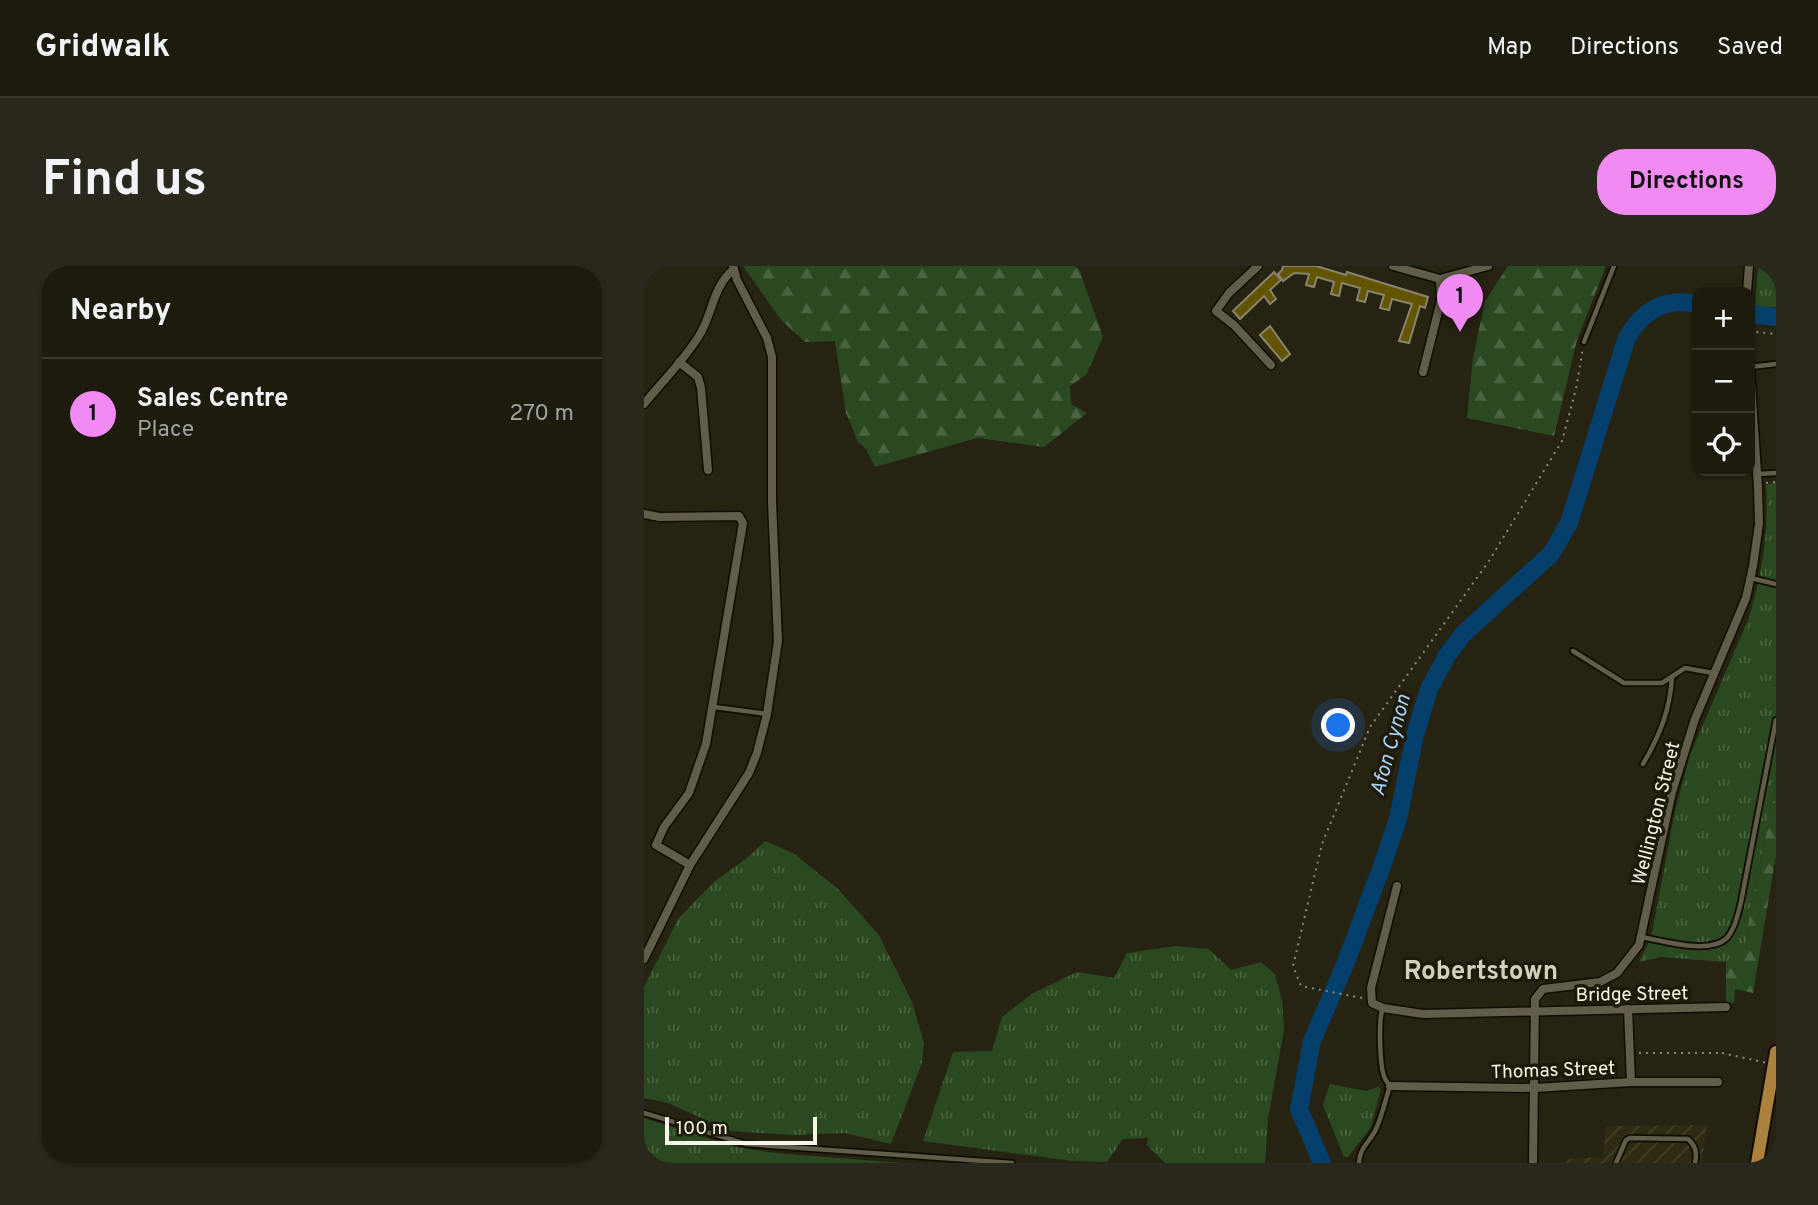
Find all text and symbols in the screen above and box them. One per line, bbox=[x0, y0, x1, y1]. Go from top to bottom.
text: Gridwalk bbox=[35, 27, 170, 69]
text: Map bbox=[1487, 33, 1532, 63]
text: Directions bbox=[1570, 33, 1679, 63]
text: Saved bbox=[1717, 33, 1783, 63]
button: Directions bbox=[1597, 149, 1776, 215]
text: Find us bbox=[42, 151, 207, 213]
pin: 1 bbox=[1437, 274, 1483, 332]
map controls bbox=[1692, 287, 1755, 476]
button: + bbox=[1692, 287, 1755, 350]
text: Nearby bbox=[70, 293, 171, 330]
button: − bbox=[1692, 350, 1755, 413]
text: Sales Centre bbox=[137, 383, 288, 416]
text: 1 bbox=[88, 400, 98, 429]
text: 270 m bbox=[509, 400, 574, 429]
button: locate bbox=[1692, 413, 1755, 476]
text: Place bbox=[137, 416, 194, 445]
water label: Afon Cynon bbox=[1365, 691, 1418, 799]
your location bbox=[1321, 708, 1355, 742]
street label: Wellington Street bbox=[1627, 739, 1686, 888]
district label: Robertstown bbox=[1404, 956, 1558, 989]
street label: Bridge Street bbox=[1575, 982, 1689, 1008]
street label: Thomas Street bbox=[1490, 1057, 1616, 1085]
scale bar bbox=[665, 1114, 817, 1146]
text: 100 m bbox=[676, 1117, 728, 1141]

